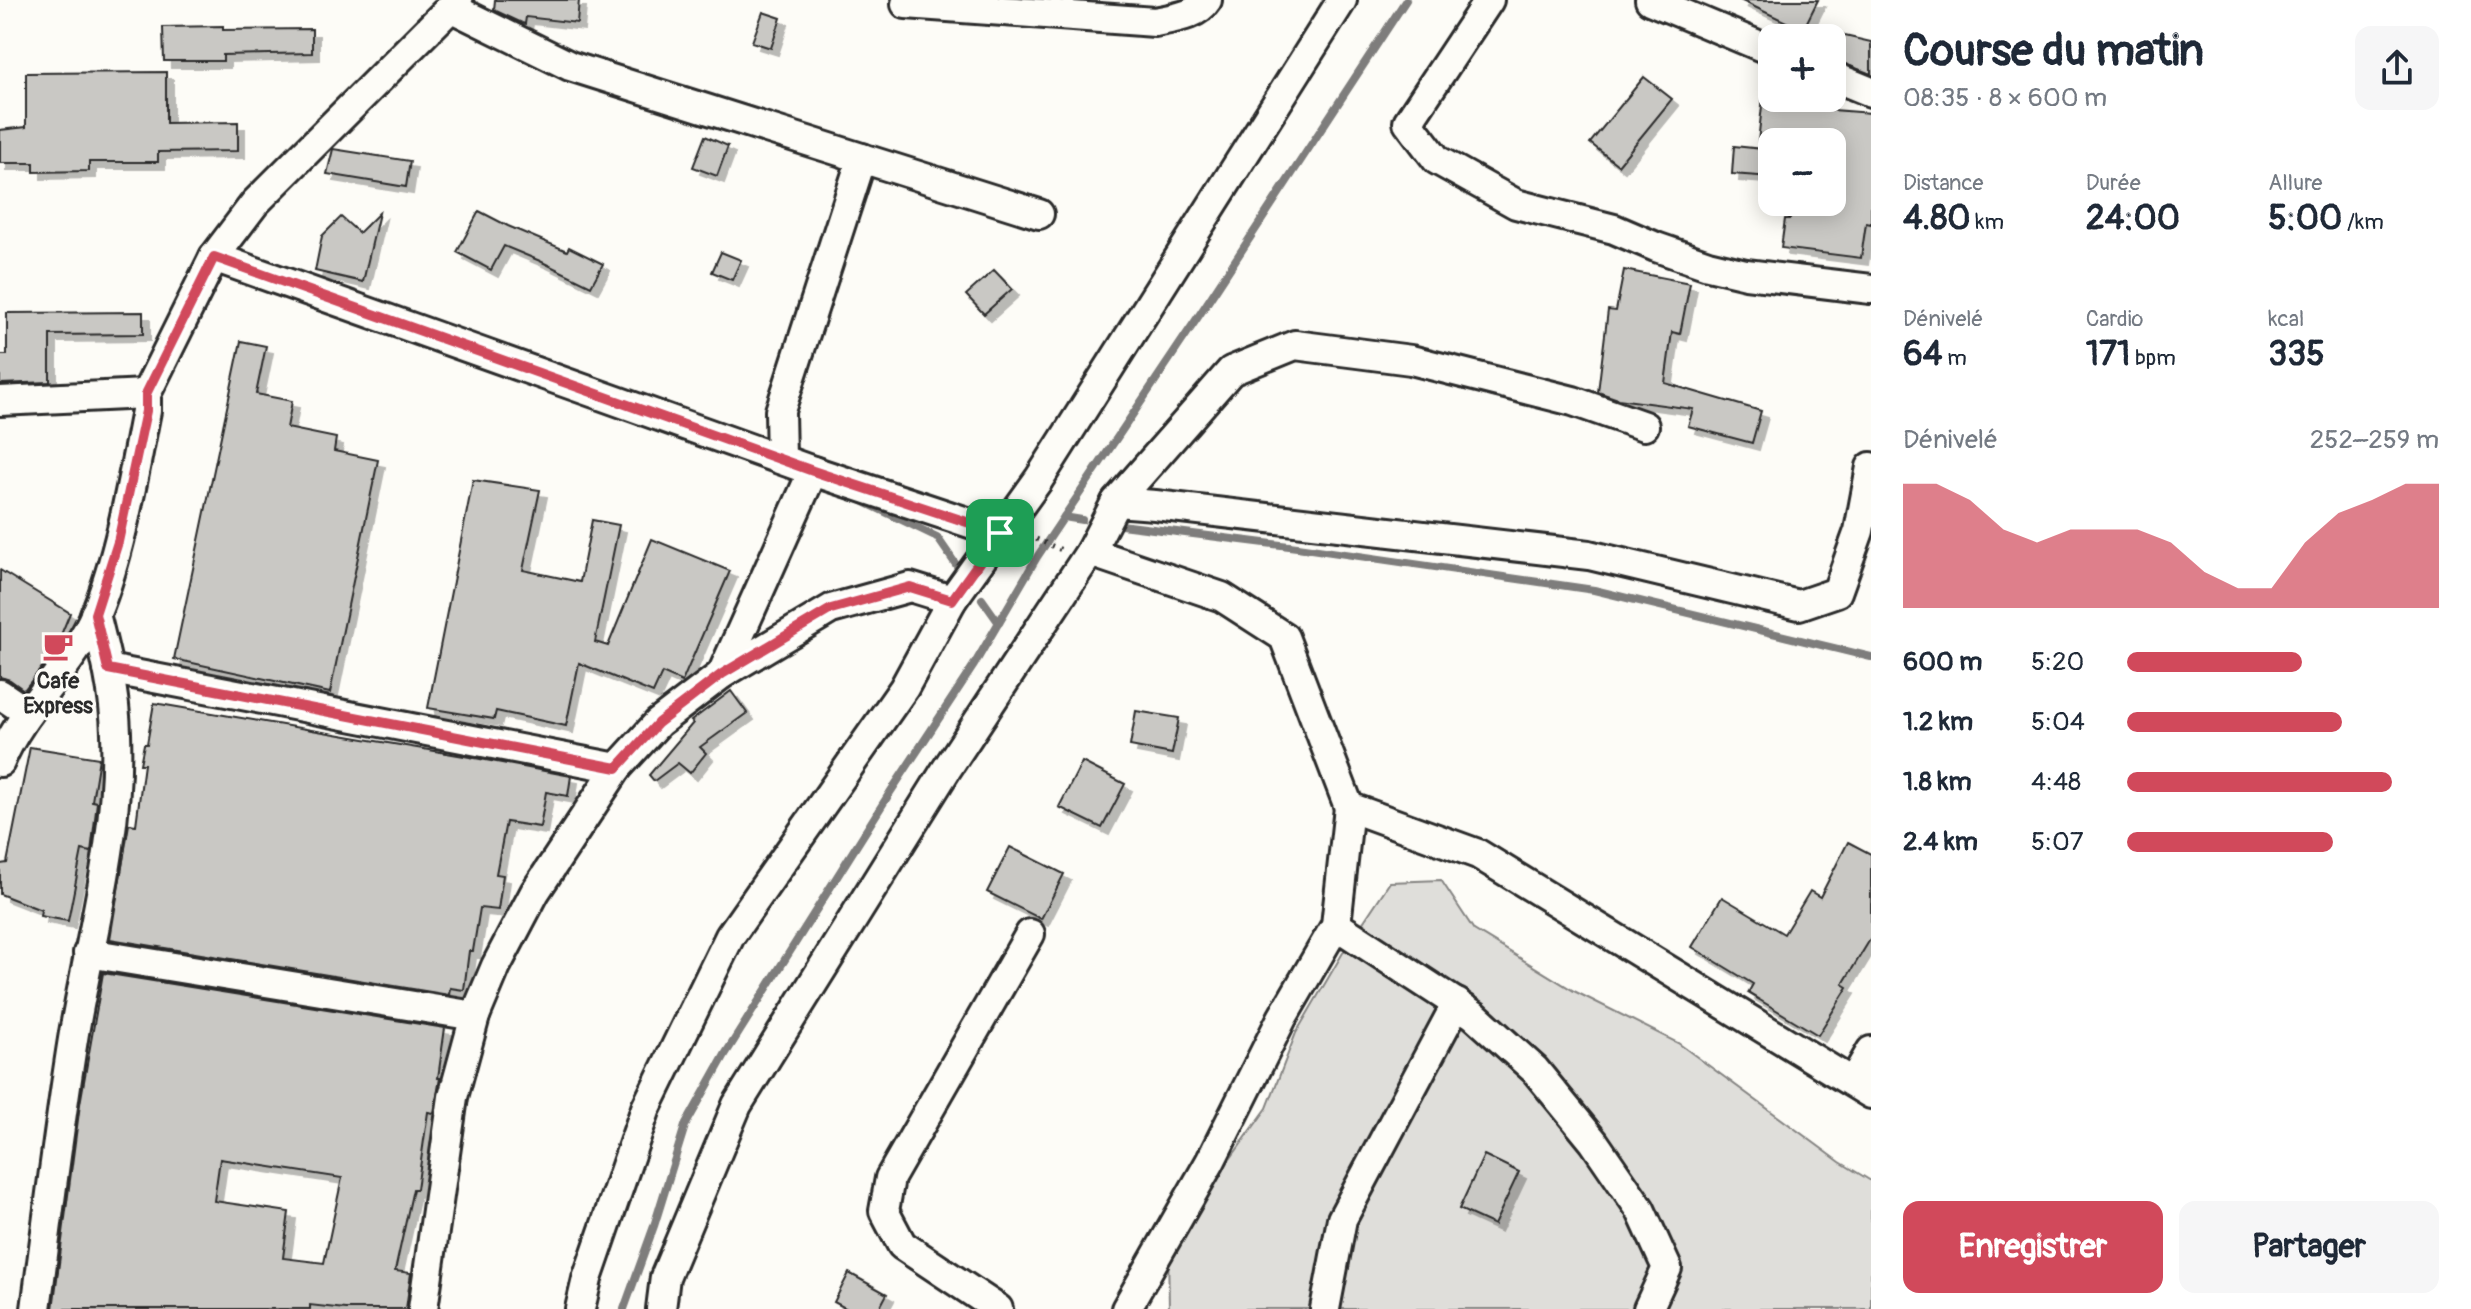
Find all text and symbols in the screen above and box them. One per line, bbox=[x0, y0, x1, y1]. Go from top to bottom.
map controls bbox=[1758, 24, 1846, 216]
button: + bbox=[1758, 24, 1846, 112]
text: Course du matin bbox=[1903, 24, 2204, 79]
button: share bbox=[2355, 26, 2439, 110]
text: 08:35 · 8 × 600 m bbox=[1903, 82, 2107, 114]
button: − bbox=[1758, 128, 1846, 216]
text: Distance bbox=[1903, 169, 1983, 197]
text: Durée bbox=[2086, 169, 2141, 197]
text: Allure bbox=[2268, 169, 2322, 197]
text: 4.80 bbox=[1903, 197, 1971, 240]
text: 24:00 bbox=[2086, 197, 2180, 240]
text: 5:00 bbox=[2268, 197, 2342, 240]
text: km bbox=[1971, 208, 2004, 236]
text: /km bbox=[2342, 208, 2384, 236]
text: Dénivelé bbox=[1903, 305, 1983, 333]
text: Cardio bbox=[2086, 305, 2143, 333]
text: kcal bbox=[2268, 305, 2304, 333]
text: 64 bbox=[1903, 333, 1943, 376]
text: 171 bbox=[2086, 333, 2130, 376]
text: 335 bbox=[2268, 333, 2325, 376]
text: m bbox=[1943, 344, 1967, 372]
text: bpm bbox=[2130, 344, 2176, 372]
text: Dénivelé bbox=[1903, 424, 1998, 456]
text: 252–259 m bbox=[2310, 424, 2439, 456]
pin bbox=[966, 499, 1034, 567]
icon: arrive bbox=[978, 511, 1022, 555]
cafe icon: Cafe Express bbox=[41, 629, 75, 663]
text: 600 m bbox=[1903, 646, 1982, 678]
text: 5:20 bbox=[2031, 646, 2084, 678]
place label: Cafe Express bbox=[23, 667, 93, 720]
text: 1.2 km bbox=[1903, 706, 1973, 738]
text: 5:04 bbox=[2031, 706, 2085, 738]
text: 1.8 km bbox=[1903, 766, 1972, 798]
text: 4:48 bbox=[2031, 766, 2081, 798]
text: 2.4 km bbox=[1903, 826, 1978, 858]
text: 5:07 bbox=[2031, 826, 2084, 858]
button: Enregistrer bbox=[1903, 1201, 2163, 1293]
button: Partager bbox=[2179, 1201, 2439, 1293]

